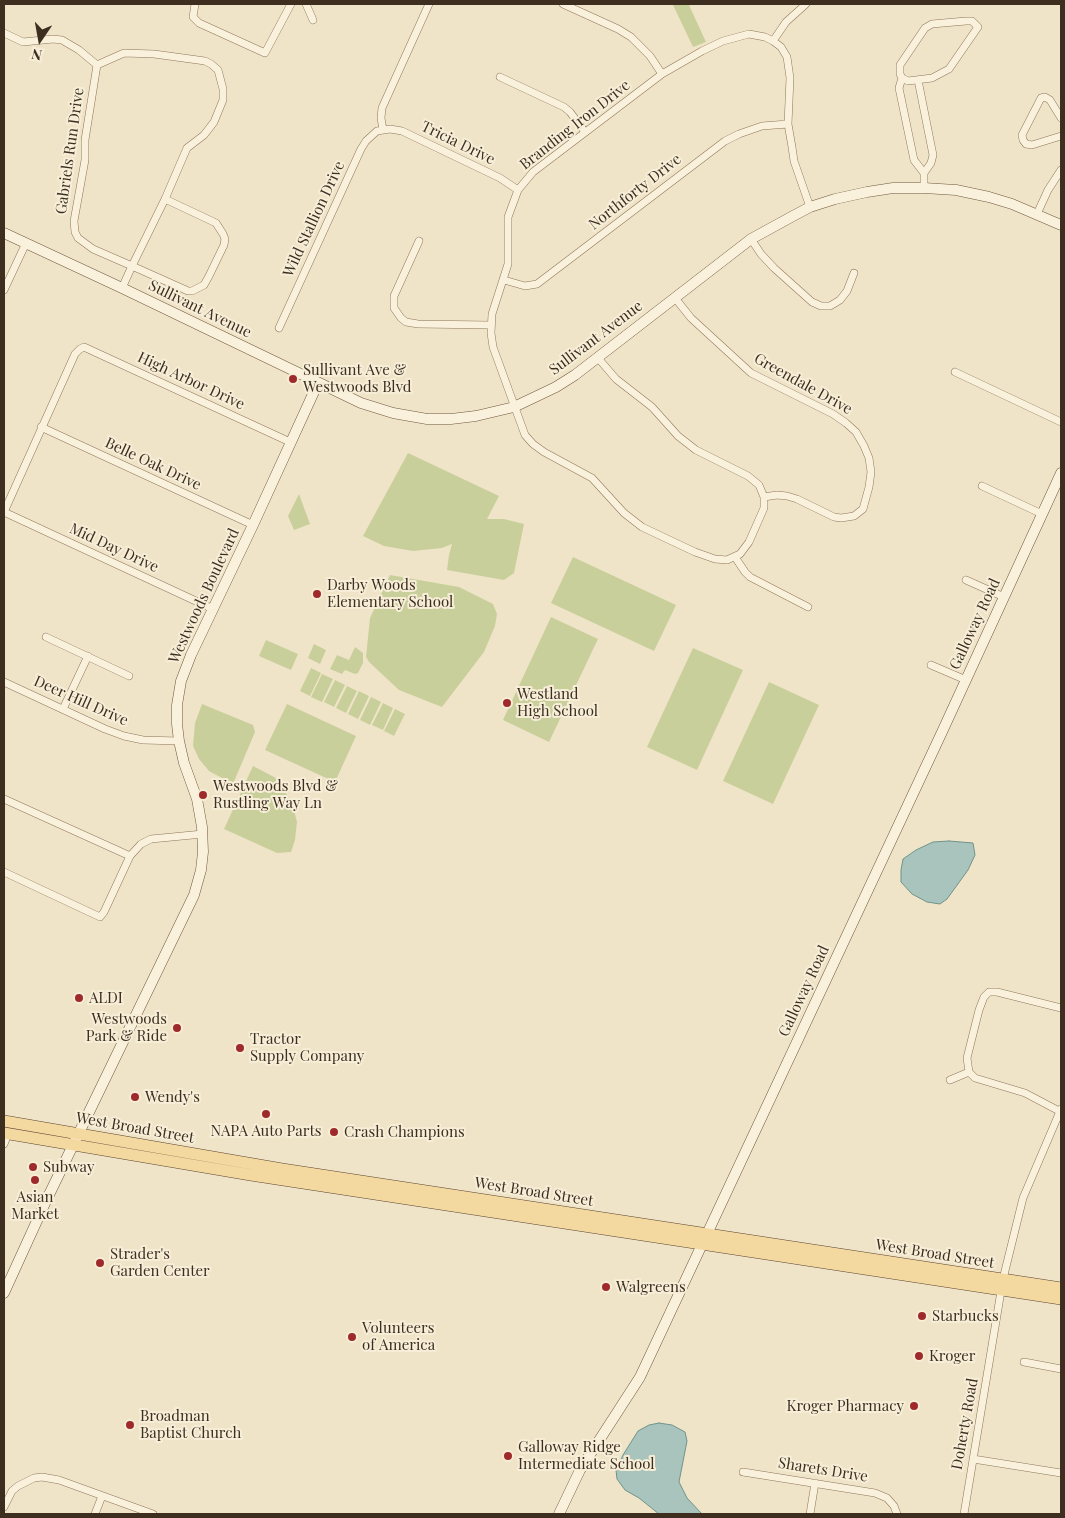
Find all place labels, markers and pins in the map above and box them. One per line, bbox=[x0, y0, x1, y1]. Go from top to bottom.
place label: Sullivant Ave & Westwoods Blvd bbox=[303, 361, 412, 396]
marker: Sullivant Ave & Westwoods Blvd bbox=[287, 373, 299, 385]
place label: Darby Woods Elementary School bbox=[327, 576, 453, 611]
marker: Darby Woods Elementary School bbox=[311, 588, 323, 600]
place label: Westland High School bbox=[517, 685, 598, 720]
marker: Westland High School bbox=[501, 697, 513, 709]
place label: Westwoods Blvd & Rustling Way Ln bbox=[213, 777, 338, 812]
marker: Westwoods Blvd & Rustling Way Ln bbox=[197, 789, 209, 801]
place label: ALDI bbox=[89, 989, 123, 1007]
marker: ALDI bbox=[73, 992, 85, 1004]
place label: Westwoods Park & Ride bbox=[86, 1010, 167, 1045]
marker: Westwoods Park & Ride bbox=[171, 1022, 183, 1034]
place label: Tractor Supply Company bbox=[250, 1030, 364, 1065]
marker: Tractor Supply Company bbox=[234, 1042, 246, 1054]
place label: Wendy's bbox=[145, 1088, 200, 1106]
marker: Wendy's bbox=[129, 1091, 141, 1103]
marker: NAPA Auto Parts bbox=[260, 1108, 272, 1120]
place label: NAPA Auto Parts bbox=[211, 1122, 321, 1140]
place label: Crash Champions bbox=[344, 1123, 465, 1141]
marker: Crash Champions bbox=[328, 1126, 340, 1138]
place label: Subway bbox=[43, 1158, 95, 1176]
marker: Subway bbox=[27, 1161, 39, 1173]
marker: Asian Market bbox=[29, 1174, 41, 1186]
place label: Asian Market bbox=[11, 1188, 59, 1223]
place label: Strader's Garden Center bbox=[110, 1245, 210, 1280]
marker: Strader's Garden Center bbox=[94, 1257, 106, 1269]
place label: Walgreens bbox=[616, 1278, 686, 1296]
marker: Walgreens bbox=[600, 1281, 612, 1293]
place label: Starbucks bbox=[932, 1307, 999, 1325]
marker: Starbucks bbox=[916, 1310, 928, 1322]
place label: Volunteers of America bbox=[362, 1319, 435, 1354]
marker: Volunteers of America bbox=[346, 1331, 358, 1343]
place label: Kroger bbox=[929, 1347, 975, 1365]
marker: Kroger bbox=[913, 1350, 925, 1362]
place label: Kroger Pharmacy bbox=[787, 1397, 904, 1415]
marker: Kroger Pharmacy bbox=[908, 1400, 920, 1412]
place label: Broadman Baptist Church bbox=[140, 1407, 241, 1442]
marker: Broadman Baptist Church bbox=[124, 1419, 136, 1431]
place label: Galloway Ridge Intermediate School bbox=[518, 1438, 655, 1473]
marker: Galloway Ridge Intermediate School bbox=[502, 1450, 514, 1462]

